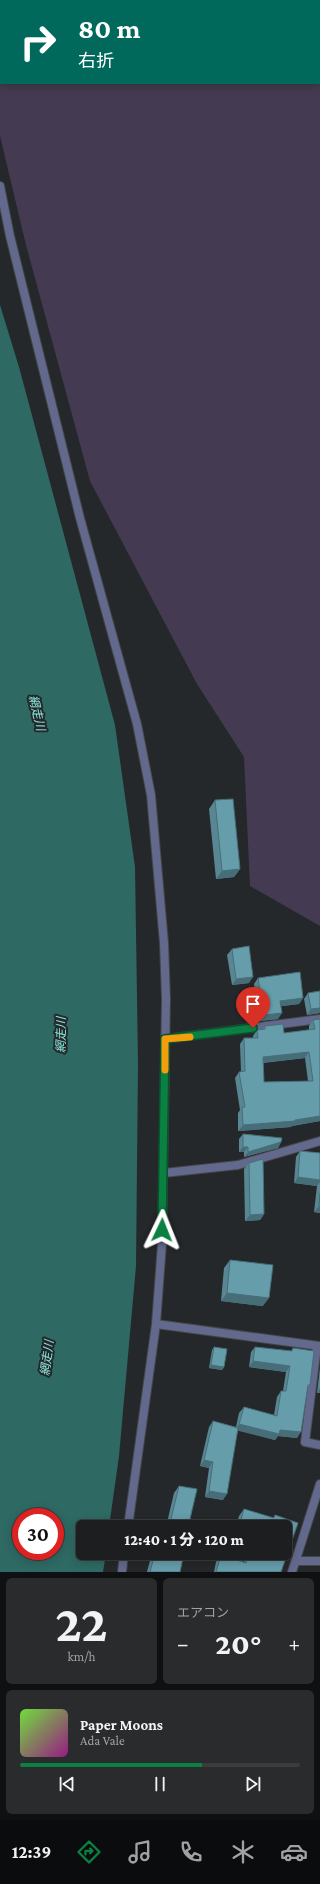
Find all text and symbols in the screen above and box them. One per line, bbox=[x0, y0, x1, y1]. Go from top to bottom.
text: 80 m bbox=[78, 13, 140, 44]
icon: right bbox=[12, 16, 64, 68]
text: 右折 bbox=[78, 51, 114, 71]
water label: 網走川 bbox=[26, 694, 48, 734]
pin bbox=[236, 987, 270, 1028]
icon: arrive bbox=[242, 993, 264, 1015]
water label: 網走川 bbox=[54, 1015, 68, 1053]
position arrow bbox=[141, 1209, 183, 1251]
water label: 網走川 bbox=[38, 1337, 56, 1377]
speed limit sign: 30 bbox=[12, 1508, 64, 1560]
text: 12:40 · 1 分 · 120 m bbox=[124, 1532, 244, 1548]
text: 22 bbox=[55, 1594, 108, 1652]
text: エアコン bbox=[177, 1605, 229, 1620]
text: 20° bbox=[215, 1627, 262, 1660]
text: − bbox=[177, 1631, 189, 1656]
text: + bbox=[288, 1631, 300, 1656]
text: km/h bbox=[67, 1649, 96, 1664]
text: Paper Moons bbox=[80, 1717, 163, 1733]
text: Ada Vale bbox=[80, 1733, 125, 1748]
icon: previous bbox=[56, 1773, 78, 1795]
icon: pause bbox=[149, 1773, 171, 1795]
icon: next bbox=[242, 1773, 264, 1795]
icon: directions bbox=[75, 1838, 103, 1866]
icon: music bbox=[126, 1838, 154, 1866]
icon: phone bbox=[177, 1838, 205, 1866]
icon: climate bbox=[229, 1838, 257, 1866]
icon: car bbox=[280, 1838, 308, 1866]
text: 12:39 bbox=[12, 1842, 51, 1862]

